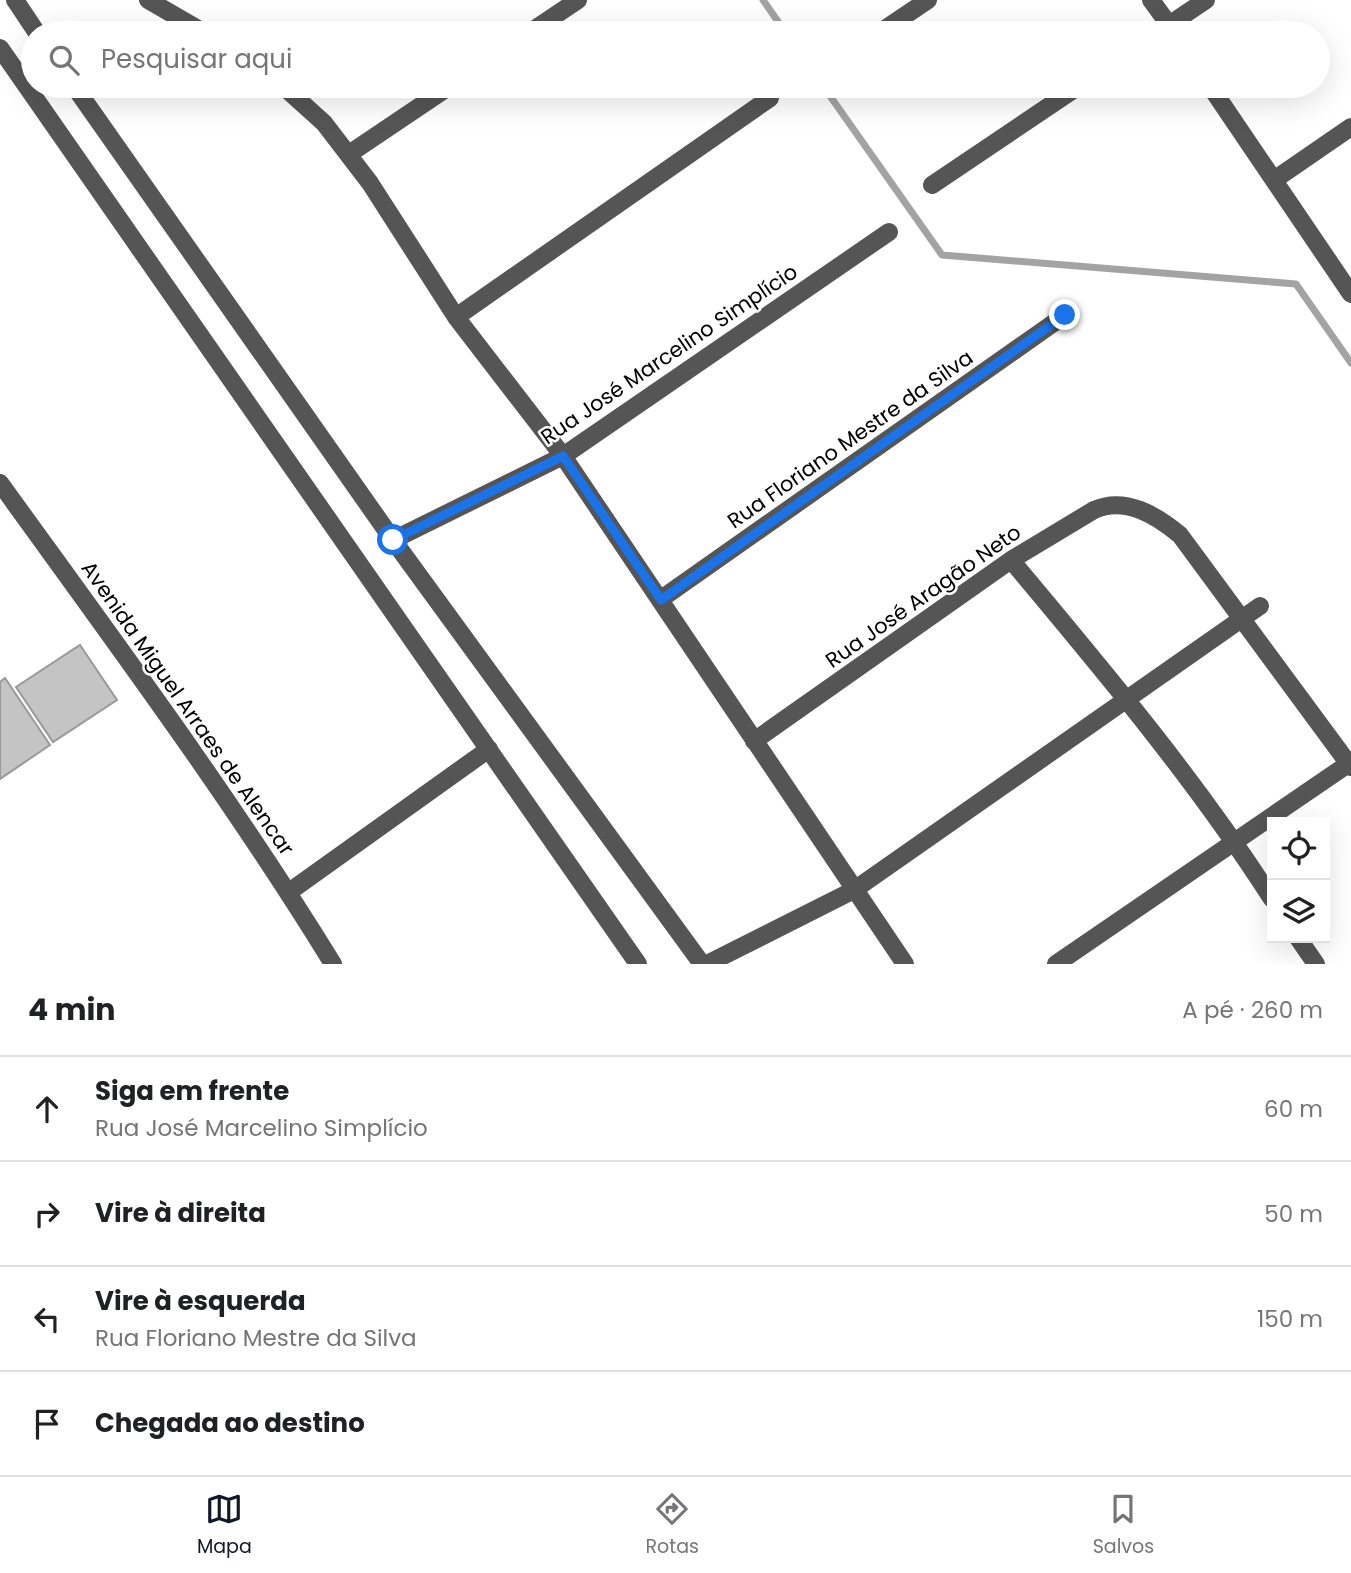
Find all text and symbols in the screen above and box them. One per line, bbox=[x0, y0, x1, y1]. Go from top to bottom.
search box bbox=[21, 21, 1330, 98]
icon: search bbox=[45, 41, 83, 79]
text: Pesquisar aqui bbox=[101, 41, 292, 77]
street label: Rua José Marcelino Simplício bbox=[535, 257, 803, 451]
route end bbox=[1049, 299, 1080, 330]
street label: Rua Floriano Mestre da Silva bbox=[721, 343, 979, 535]
street label: Rua José Aragão Neto bbox=[819, 517, 1027, 675]
route start bbox=[377, 524, 408, 555]
street label: Avenida Miguel Arraes de Alencar bbox=[75, 555, 301, 861]
map controls bbox=[1267, 817, 1330, 943]
button: locate bbox=[1267, 817, 1330, 880]
button: layers bbox=[1267, 880, 1330, 943]
text: 4 min bbox=[28, 988, 116, 1031]
text: A pé · 260 m bbox=[1182, 994, 1323, 1026]
text: Siga em frente bbox=[95, 1073, 289, 1109]
icon: ahead bbox=[28, 1090, 66, 1128]
text: 60 m bbox=[1264, 1093, 1323, 1125]
text: Rua José Marcelino Simplício bbox=[95, 1112, 428, 1144]
icon: right bbox=[28, 1195, 66, 1233]
text: Vire à direita bbox=[95, 1195, 266, 1231]
text: 50 m bbox=[1264, 1198, 1323, 1230]
text: Vire à esquerda bbox=[95, 1283, 306, 1319]
icon: left bbox=[28, 1300, 66, 1338]
text: 150 m bbox=[1257, 1303, 1323, 1335]
text: Rua Floriano Mestre da Silva bbox=[95, 1322, 417, 1354]
icon: arrive bbox=[28, 1405, 66, 1443]
text: Chegada ao destino bbox=[95, 1405, 365, 1441]
tab: Mapa bbox=[197, 1490, 252, 1561]
tab: Rotas bbox=[646, 1490, 699, 1561]
tab: Salvos bbox=[1093, 1490, 1154, 1561]

